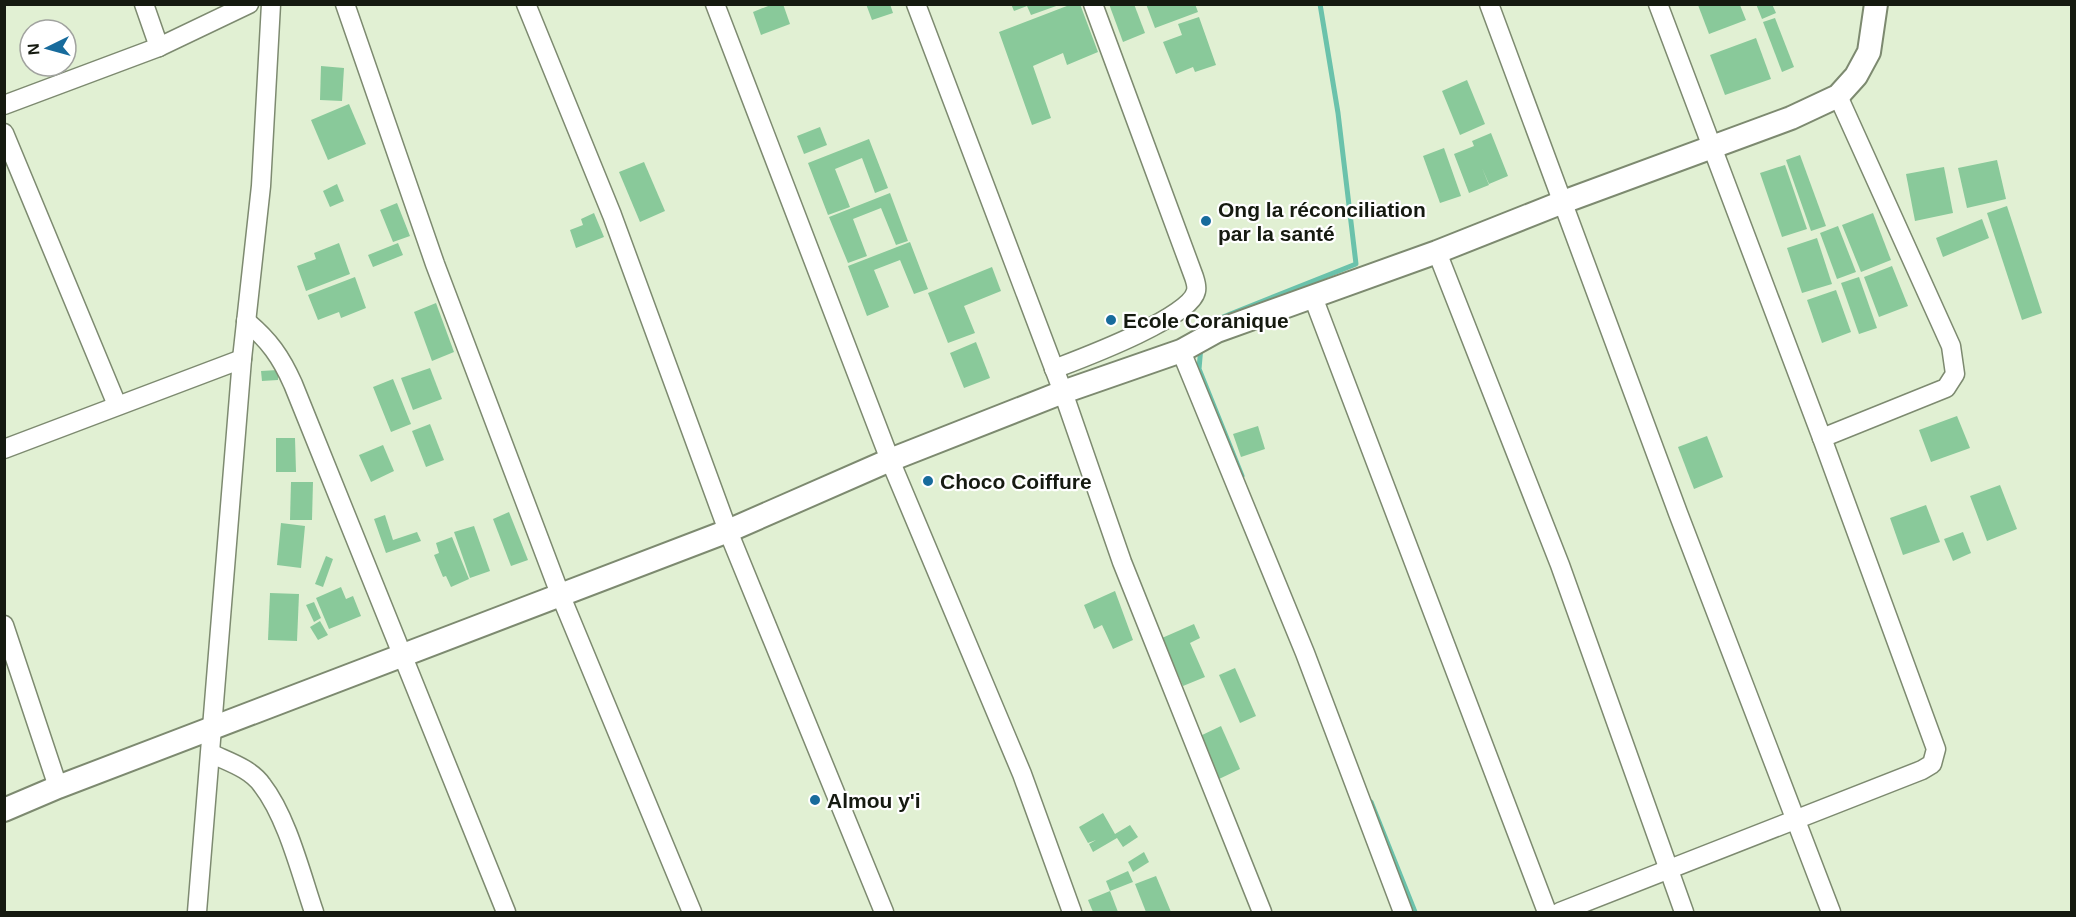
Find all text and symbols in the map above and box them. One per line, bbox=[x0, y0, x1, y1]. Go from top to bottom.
north arrow bbox=[18, 18, 78, 78]
text: N bbox=[25, 43, 43, 56]
place label: Ong la réconciliation par la santé bbox=[1218, 198, 1426, 245]
marker: Ong la réconciliation par la santé bbox=[1199, 214, 1213, 228]
place label: Ecole Coranique bbox=[1123, 309, 1289, 332]
marker: Ecole Coranique bbox=[1104, 313, 1118, 327]
place label: Choco Coiffure bbox=[940, 470, 1092, 493]
marker: Choco Coiffure bbox=[921, 474, 935, 488]
place label: Almou y'i bbox=[827, 789, 921, 812]
marker: Almou y'i bbox=[808, 793, 822, 807]

